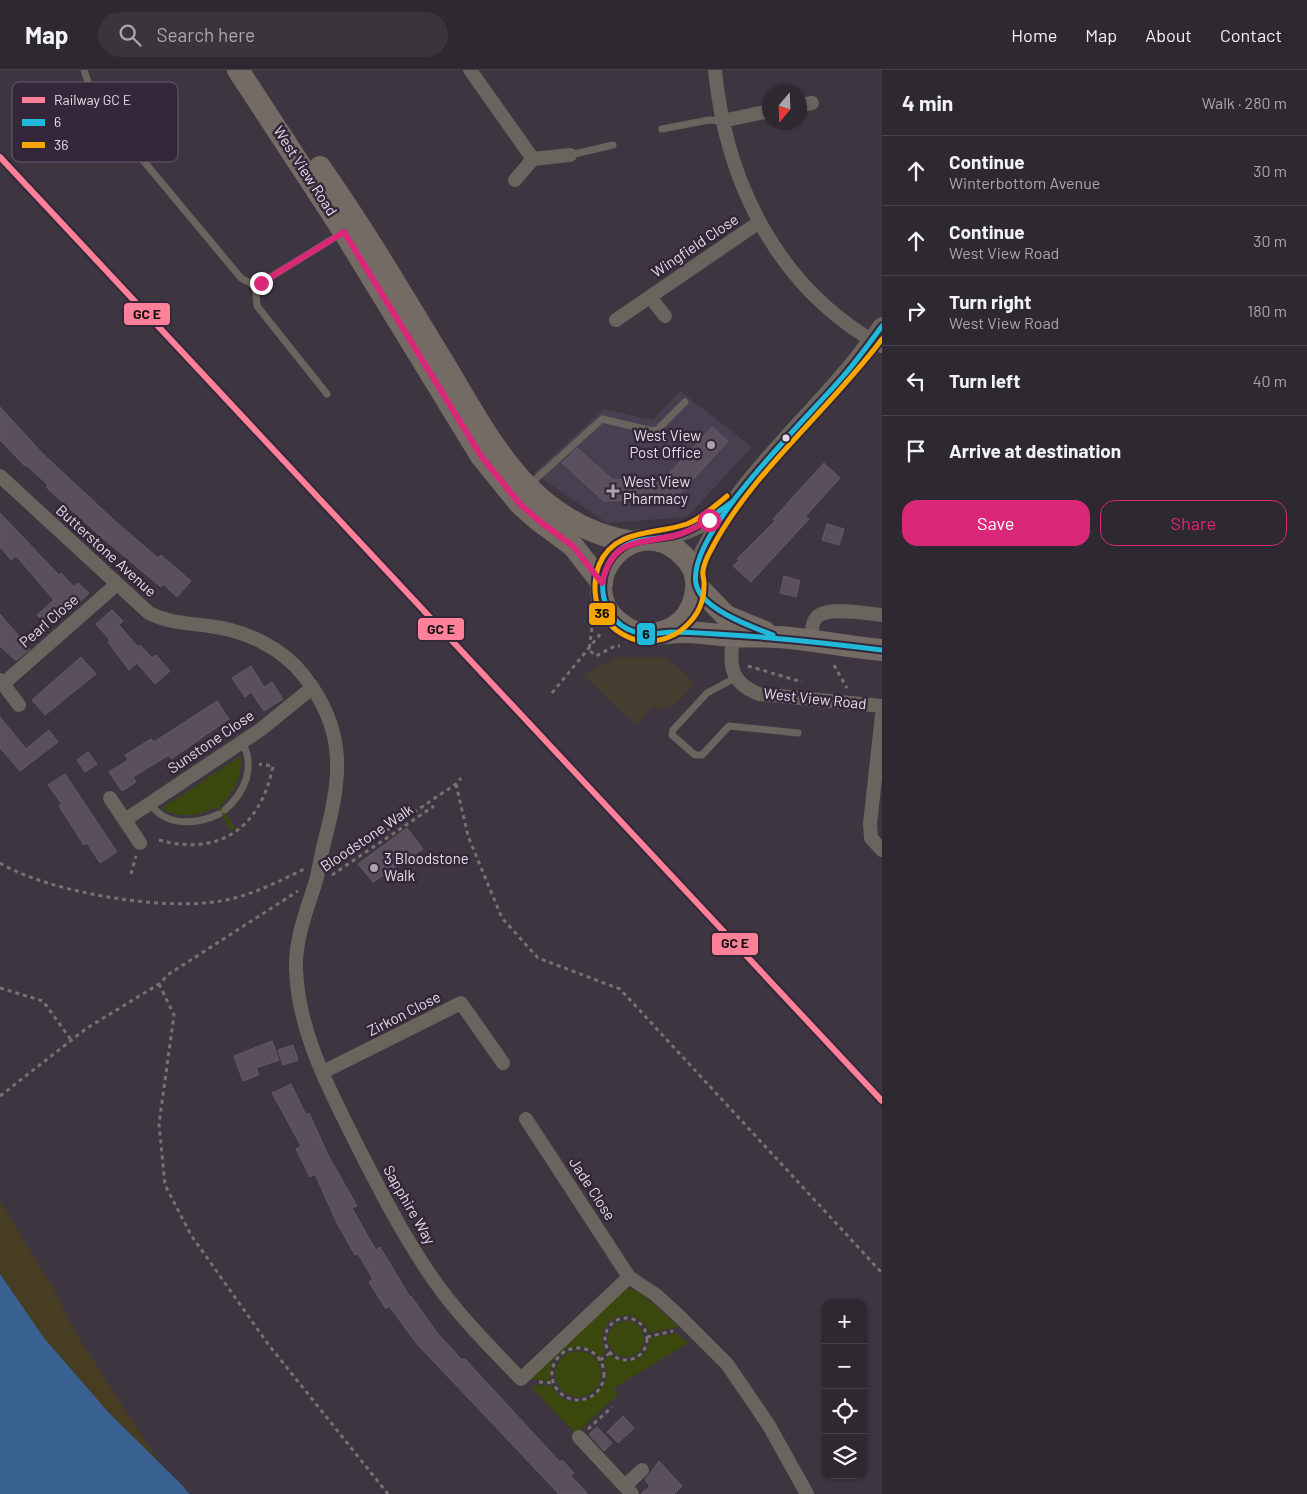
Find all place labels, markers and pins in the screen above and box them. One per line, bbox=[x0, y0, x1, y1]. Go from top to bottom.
place label: West View Post Office bbox=[629, 426, 701, 461]
unlabelled marker bbox=[781, 433, 791, 443]
marker: West View Post Office bbox=[705, 439, 717, 451]
place label: West View Pharmacy bbox=[623, 472, 690, 507]
marker: West View Pharmacy bbox=[607, 485, 619, 497]
place label: 3 Bloodstone Walk bbox=[384, 849, 469, 884]
marker: 3 Bloodstone Walk bbox=[368, 862, 380, 874]

